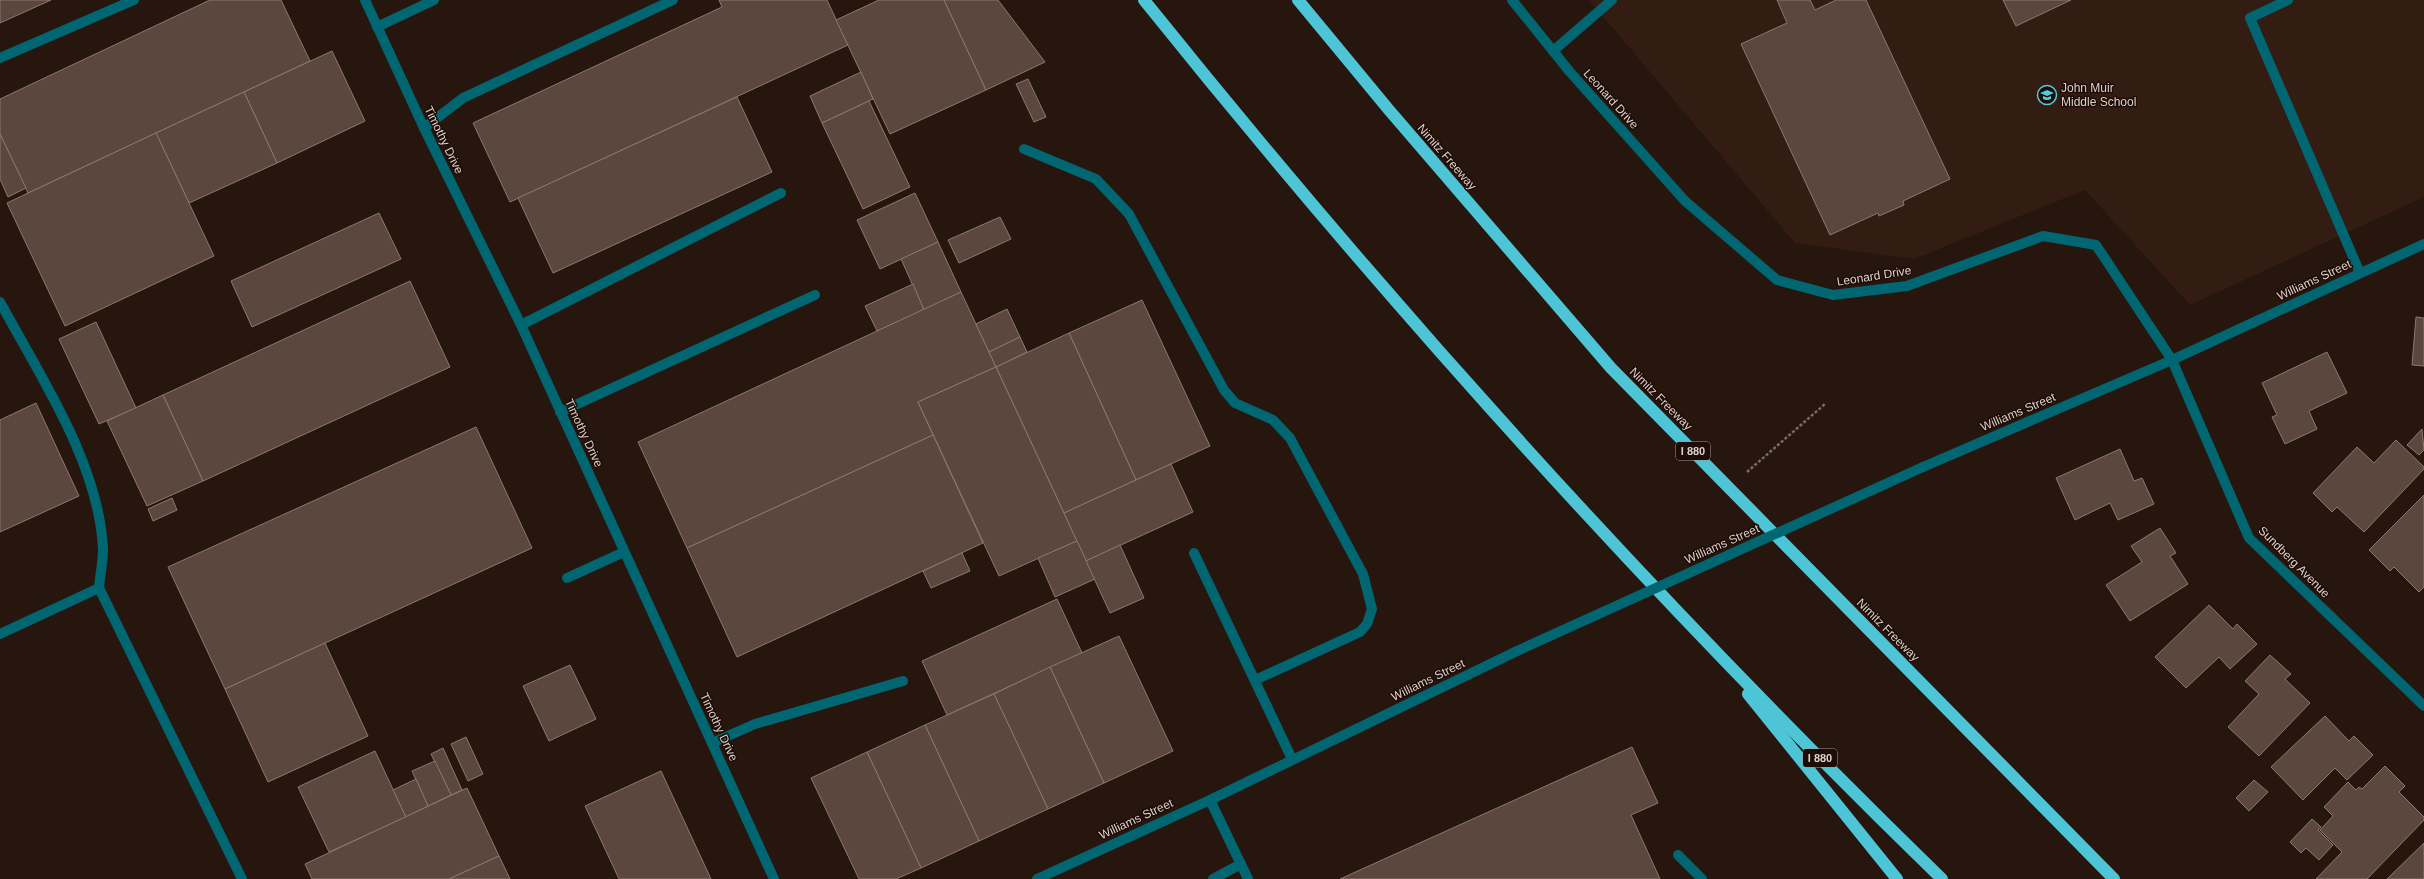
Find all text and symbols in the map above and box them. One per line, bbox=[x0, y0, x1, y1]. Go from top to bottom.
street label: Leonard Drive bbox=[1581, 66, 1642, 132]
place label: John Muir Middle School bbox=[2061, 81, 2136, 109]
school or university icon: John Muir Middle School bbox=[2036, 84, 2058, 106]
street label: Timothy Drive bbox=[422, 104, 467, 176]
street label: Nimitz Freeway bbox=[1415, 121, 1479, 193]
street label: Williams Street bbox=[2275, 256, 2354, 303]
street label: Leonard Drive bbox=[1836, 263, 1913, 289]
street label: Nimitz Freeway bbox=[1627, 365, 1695, 433]
street label: Williams Street bbox=[1978, 390, 2058, 434]
street label: Timothy Drive bbox=[562, 397, 606, 470]
road number: I 880 bbox=[1676, 442, 1710, 460]
street label: Williams Street bbox=[1683, 521, 1762, 567]
street label: Sundberg Avenue bbox=[2255, 523, 2333, 601]
street label: Nimitz Freeway bbox=[1854, 596, 1922, 664]
street label: Williams Street bbox=[1389, 656, 1468, 704]
street label: Timothy Drive bbox=[697, 691, 741, 764]
road number: I 880 bbox=[1803, 749, 1837, 767]
street label: Williams Street bbox=[1097, 795, 1176, 842]

